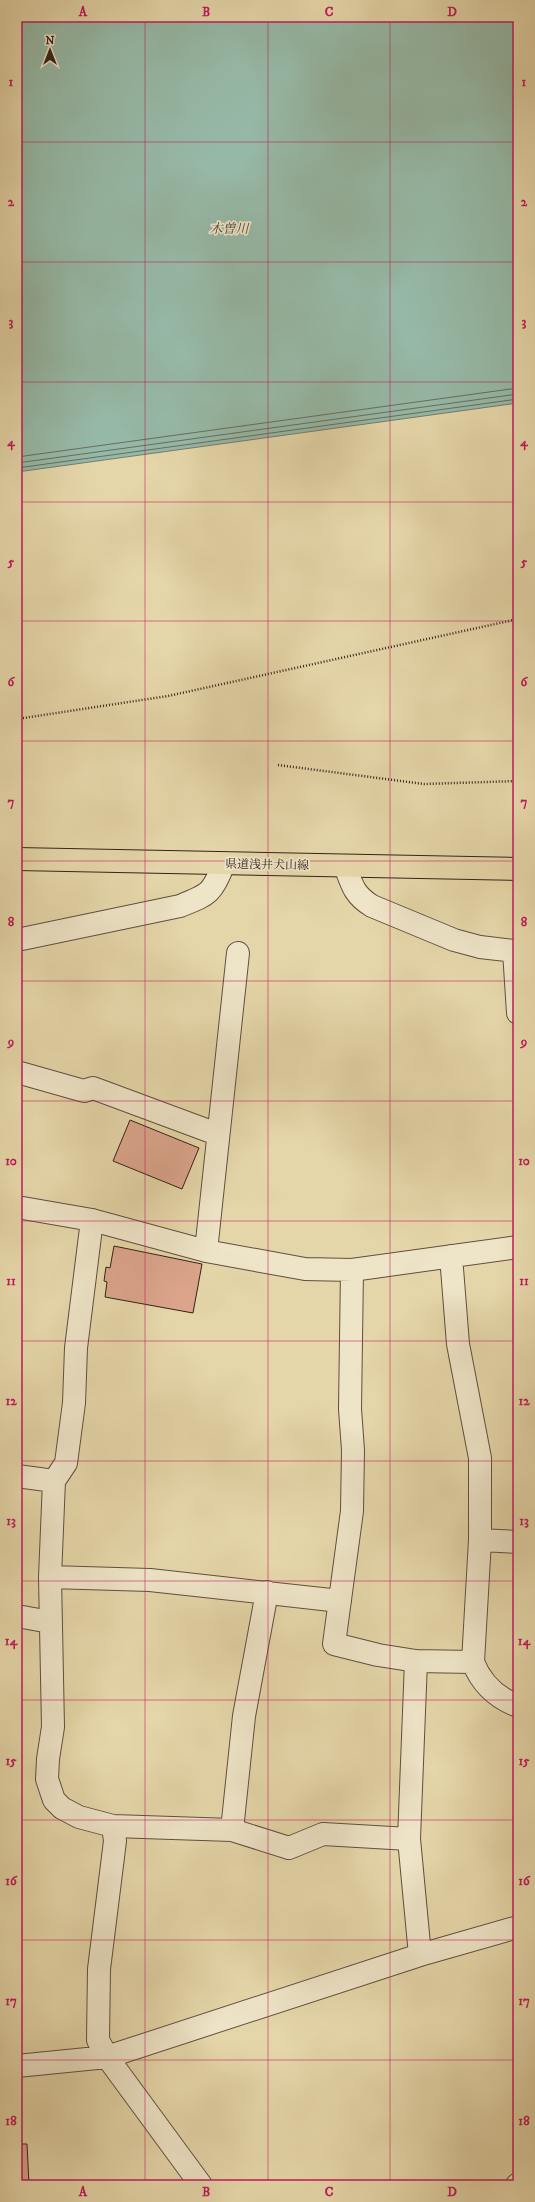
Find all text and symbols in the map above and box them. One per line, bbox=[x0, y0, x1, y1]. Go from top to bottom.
text: A bbox=[78, 4, 88, 20]
text: B bbox=[202, 4, 210, 20]
text: C bbox=[325, 4, 334, 20]
text: D bbox=[447, 4, 457, 20]
north arrow bbox=[30, 30, 70, 70]
text: N bbox=[45, 34, 55, 48]
text: 1 bbox=[9, 74, 14, 90]
text: 1 bbox=[522, 74, 527, 90]
text: 2 bbox=[8, 194, 15, 210]
text: 2 bbox=[521, 194, 528, 210]
water label: 木曽川 bbox=[209, 221, 250, 237]
text: 3 bbox=[9, 314, 14, 330]
text: 3 bbox=[522, 314, 527, 330]
text: 4 bbox=[6, 434, 15, 451]
text: 4 bbox=[519, 434, 528, 451]
text: 5 bbox=[7, 554, 15, 570]
text: 5 bbox=[520, 554, 528, 570]
text: 6 bbox=[8, 674, 16, 690]
text: 6 bbox=[521, 674, 529, 690]
text: 7 bbox=[8, 794, 15, 810]
text: 7 bbox=[521, 794, 528, 810]
street label: 県道浅井犬山線 bbox=[225, 857, 309, 873]
text: 8 bbox=[8, 914, 15, 930]
text: 8 bbox=[521, 914, 528, 930]
text: 9 bbox=[7, 1034, 14, 1050]
text: 9 bbox=[520, 1034, 527, 1050]
text: 10 bbox=[5, 1153, 17, 1169]
text: 10 bbox=[518, 1153, 530, 1169]
text: 11 bbox=[6, 1273, 16, 1289]
text: 11 bbox=[519, 1273, 529, 1289]
text: 12 bbox=[5, 1393, 17, 1409]
text: 12 bbox=[518, 1393, 530, 1409]
text: 13 bbox=[6, 1513, 16, 1529]
text: 13 bbox=[519, 1513, 529, 1529]
text: 14 bbox=[5, 1633, 18, 1650]
text: 14 bbox=[518, 1633, 531, 1650]
text: 15 bbox=[5, 1753, 17, 1769]
text: 15 bbox=[518, 1753, 530, 1769]
text: 16 bbox=[5, 1873, 18, 1889]
text: 16 bbox=[518, 1873, 531, 1889]
text: 17 bbox=[5, 1993, 17, 2009]
text: 17 bbox=[518, 1993, 530, 2009]
text: 18 bbox=[5, 2113, 17, 2129]
text: 18 bbox=[518, 2113, 530, 2129]
text: A bbox=[78, 2184, 88, 2200]
text: B bbox=[202, 2184, 210, 2200]
text: C bbox=[325, 2184, 334, 2200]
text: D bbox=[447, 2184, 457, 2200]

